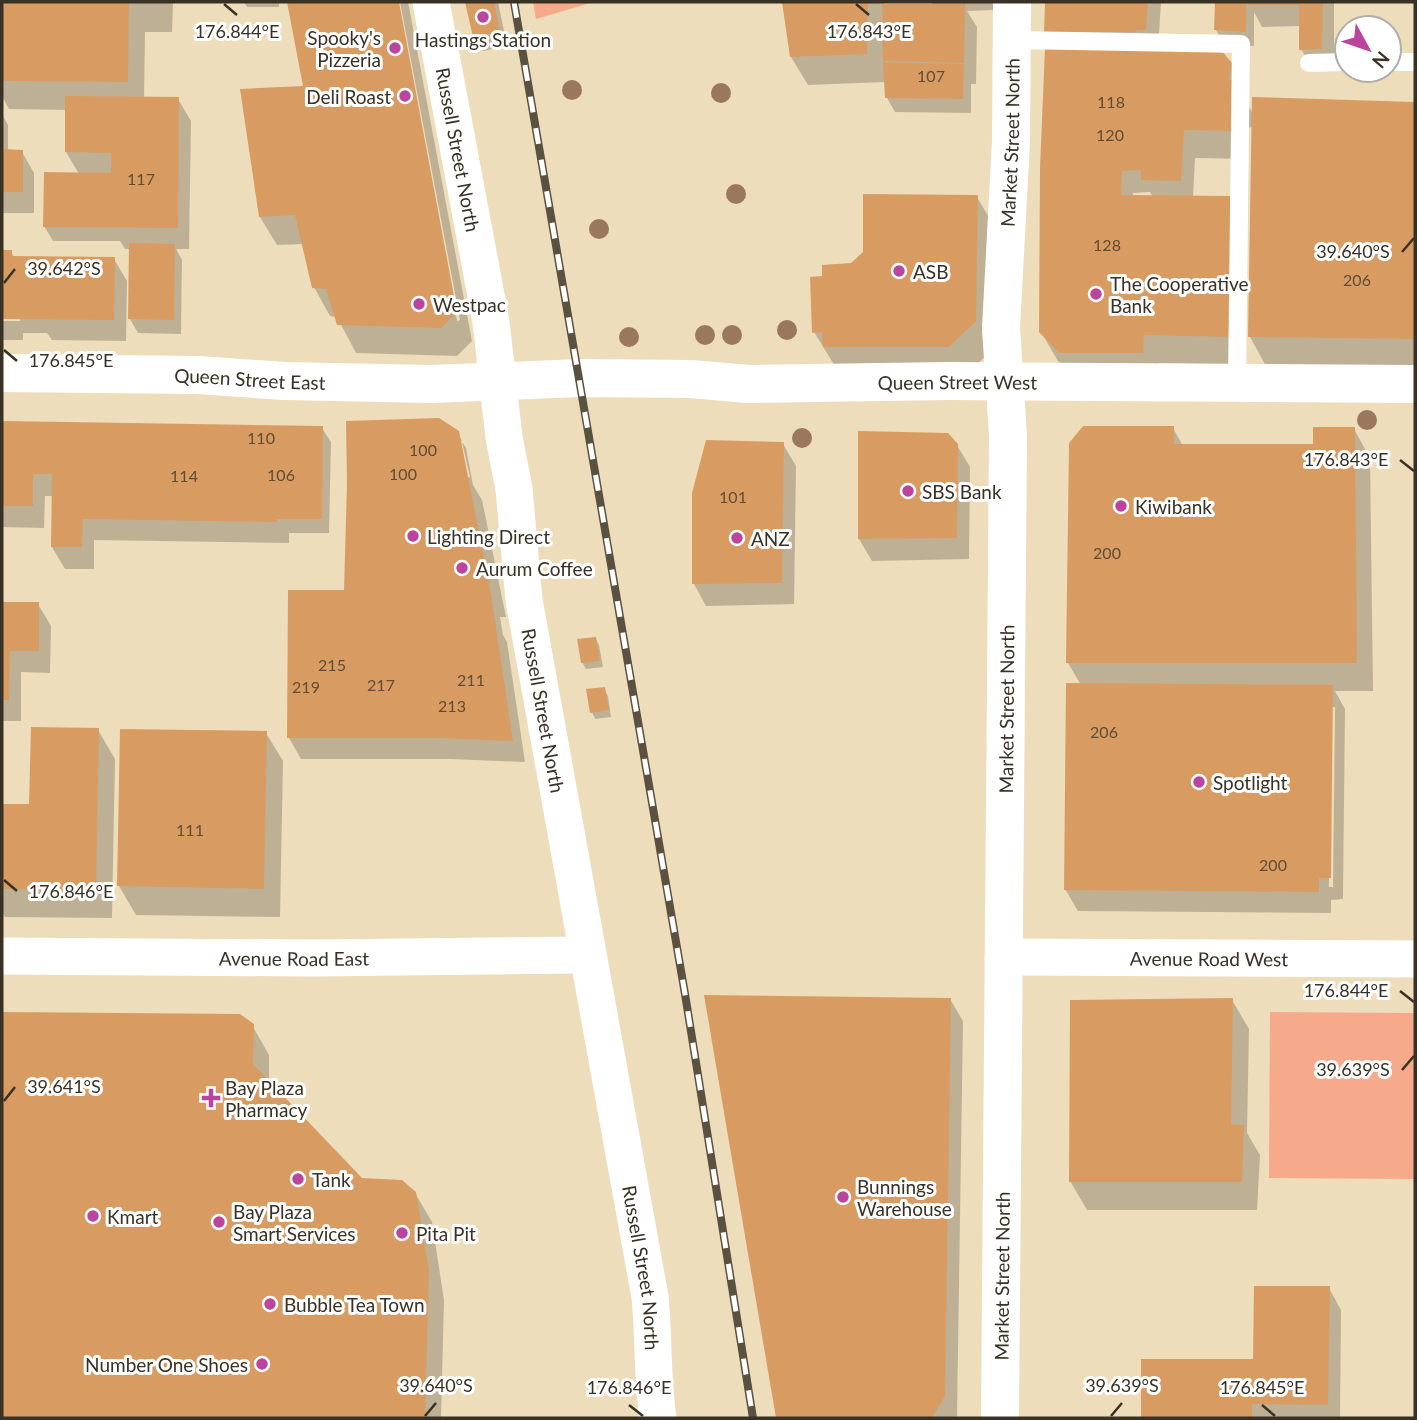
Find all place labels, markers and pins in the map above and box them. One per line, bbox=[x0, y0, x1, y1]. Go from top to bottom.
marker: Hastings Station bbox=[475, 9, 491, 25]
place label: Spooky's Pizzeria bbox=[307, 26, 381, 71]
place label: Hastings Station bbox=[415, 28, 551, 51]
marker: Spooky's Pizzeria bbox=[387, 40, 403, 56]
place label: Deli Roast bbox=[306, 85, 391, 108]
marker: Deli Roast bbox=[397, 88, 413, 104]
place label: ASB bbox=[913, 260, 948, 283]
marker: ASB bbox=[891, 263, 907, 279]
place label: The Cooperative Bank bbox=[1110, 272, 1249, 317]
marker: The Cooperative Bank bbox=[1088, 286, 1104, 302]
place label: Westpac bbox=[433, 293, 506, 316]
marker: Westpac bbox=[411, 296, 427, 312]
place label: SBS Bank bbox=[922, 480, 1002, 503]
marker: SBS Bank bbox=[900, 483, 916, 499]
place label: Kiwibank bbox=[1135, 495, 1212, 518]
marker: Kiwibank bbox=[1113, 498, 1129, 514]
place label: Lighting Direct bbox=[427, 525, 550, 548]
place label: ANZ bbox=[751, 527, 790, 550]
marker: Lighting Direct bbox=[405, 528, 421, 544]
marker: ANZ bbox=[729, 530, 745, 546]
place label: Aurum Coffee bbox=[476, 557, 593, 580]
marker: Aurum Coffee bbox=[454, 560, 470, 576]
place label: Spotlight bbox=[1213, 771, 1288, 794]
marker: Spotlight bbox=[1191, 774, 1207, 790]
place label: Bay Plaza Pharmacy bbox=[225, 1076, 307, 1121]
marker: Bay Plaza Pharmacy bbox=[203, 1090, 219, 1106]
place label: Tank bbox=[312, 1168, 351, 1191]
marker: Tank bbox=[290, 1171, 306, 1187]
place label: Bunnings Warehouse bbox=[857, 1175, 952, 1220]
marker: Bunnings Warehouse bbox=[835, 1189, 851, 1205]
place label: Bay Plaza Smart Services bbox=[233, 1200, 355, 1245]
place label: Kmart bbox=[107, 1205, 159, 1228]
marker: Kmart bbox=[85, 1208, 101, 1224]
marker: Bay Plaza Smart Services bbox=[211, 1214, 227, 1230]
place label: Pita Pit bbox=[416, 1222, 476, 1245]
marker: Pita Pit bbox=[394, 1225, 410, 1241]
place label: Bubble Tea Town bbox=[284, 1293, 425, 1316]
marker: Bubble Tea Town bbox=[262, 1296, 278, 1312]
place label: Number One Shoes bbox=[85, 1353, 248, 1376]
marker: Number One Shoes bbox=[254, 1356, 270, 1372]

